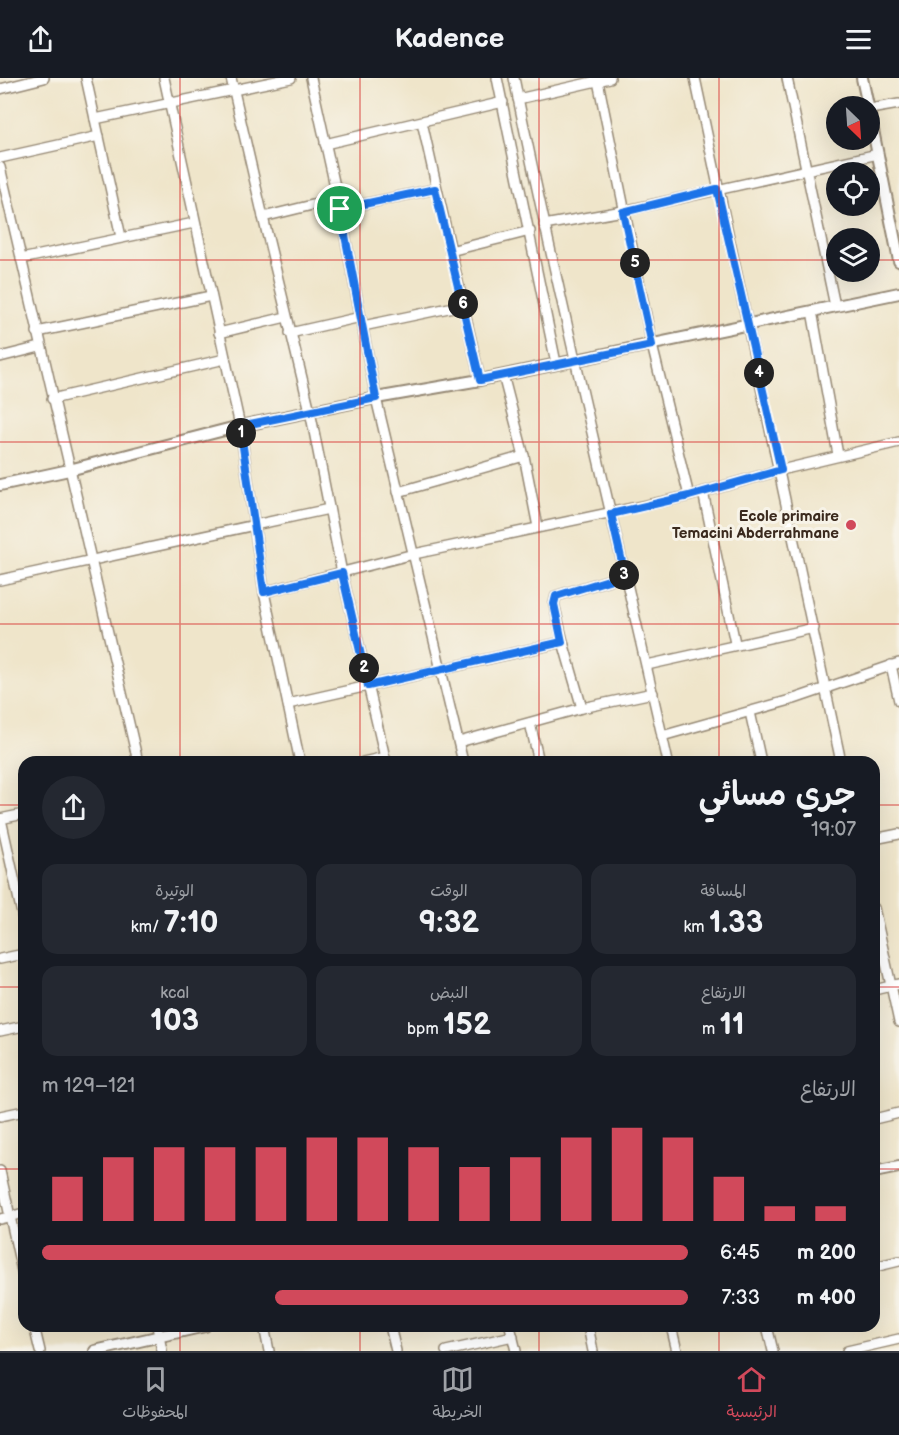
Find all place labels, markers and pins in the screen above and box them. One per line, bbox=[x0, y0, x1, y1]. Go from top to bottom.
pin bbox=[314, 183, 365, 234]
pin: 5 bbox=[620, 248, 650, 278]
pin: 6 bbox=[448, 289, 478, 319]
pin: 4 bbox=[744, 358, 774, 388]
pin: 1 bbox=[226, 418, 256, 448]
place label: Ecole primaire Temacini Abderrahmane bbox=[672, 507, 839, 543]
marker: Ecole primaire Temacini Abderrahmane bbox=[844, 518, 858, 532]
pin: 3 bbox=[609, 560, 639, 590]
pin: 2 bbox=[349, 653, 379, 683]

